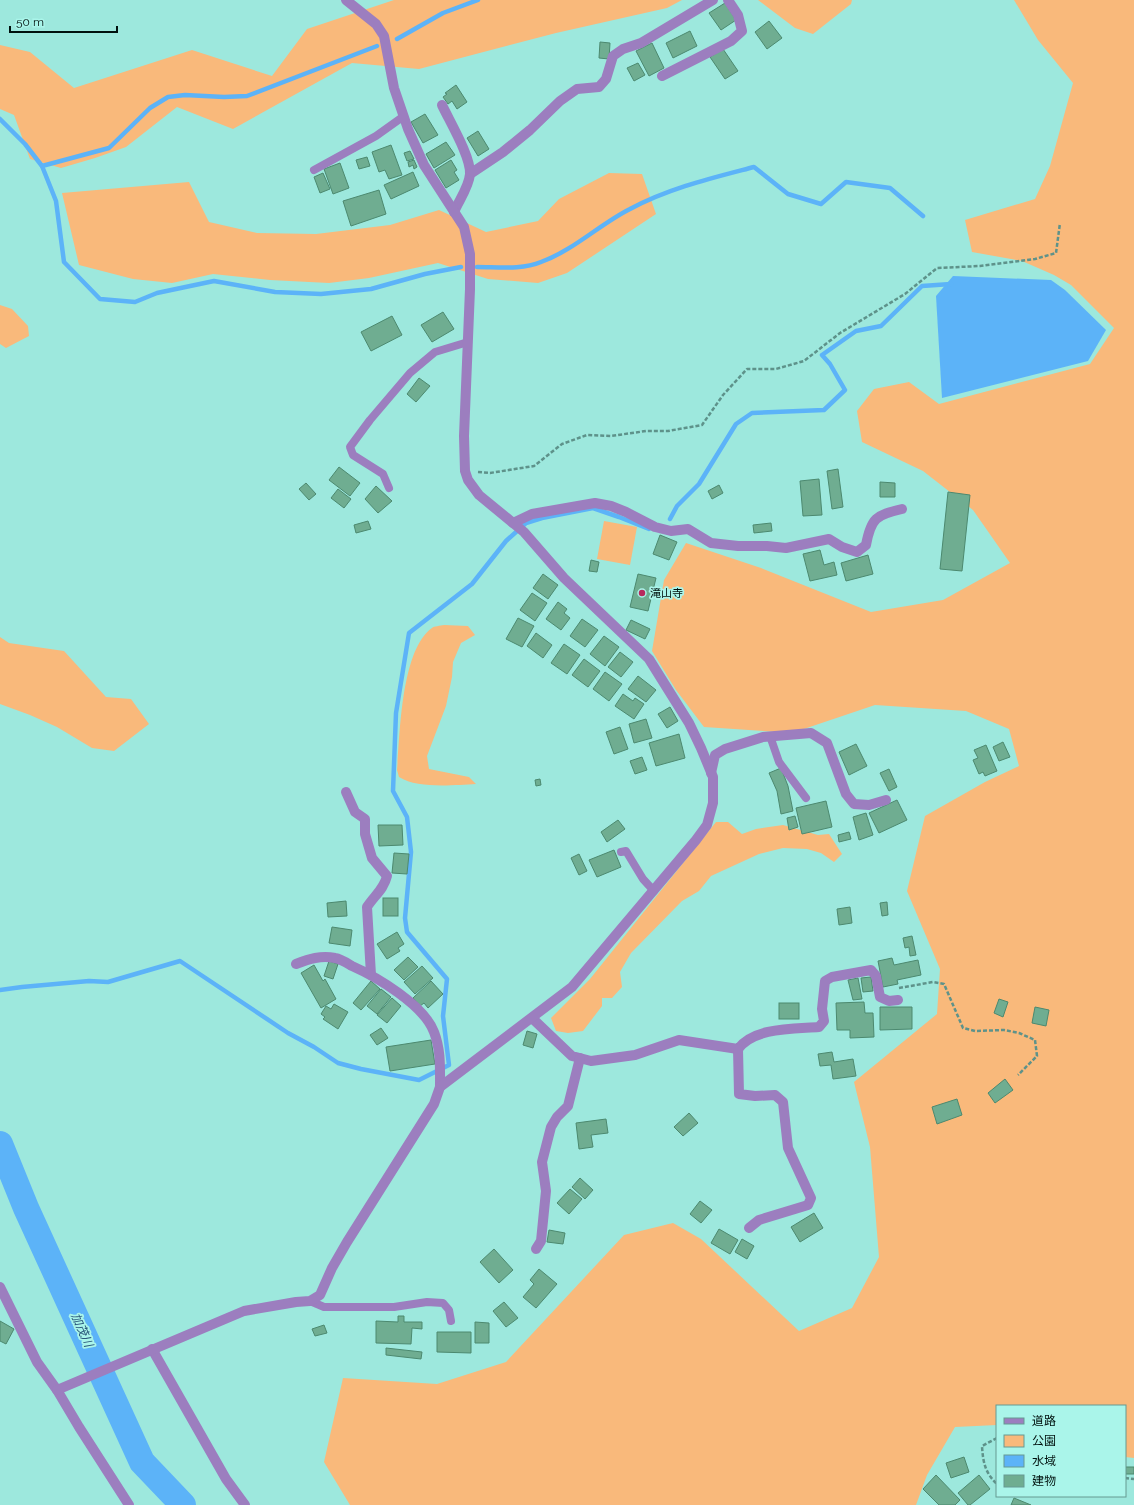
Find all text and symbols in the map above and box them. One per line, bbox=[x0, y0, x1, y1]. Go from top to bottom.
scale bar bbox=[10, 8, 117, 34]
text: 50 m bbox=[16, 15, 44, 29]
place label: 滝山寺 bbox=[650, 587, 683, 600]
marker: 滝山寺 bbox=[637, 588, 647, 598]
water label: 加茂川 bbox=[68, 1311, 97, 1351]
legend bbox=[996, 1405, 1126, 1497]
text: 道路 bbox=[1032, 1414, 1056, 1428]
text: 公園 bbox=[1032, 1434, 1056, 1448]
text: 水域 bbox=[1032, 1454, 1056, 1468]
text: 建物 bbox=[1032, 1474, 1056, 1488]

